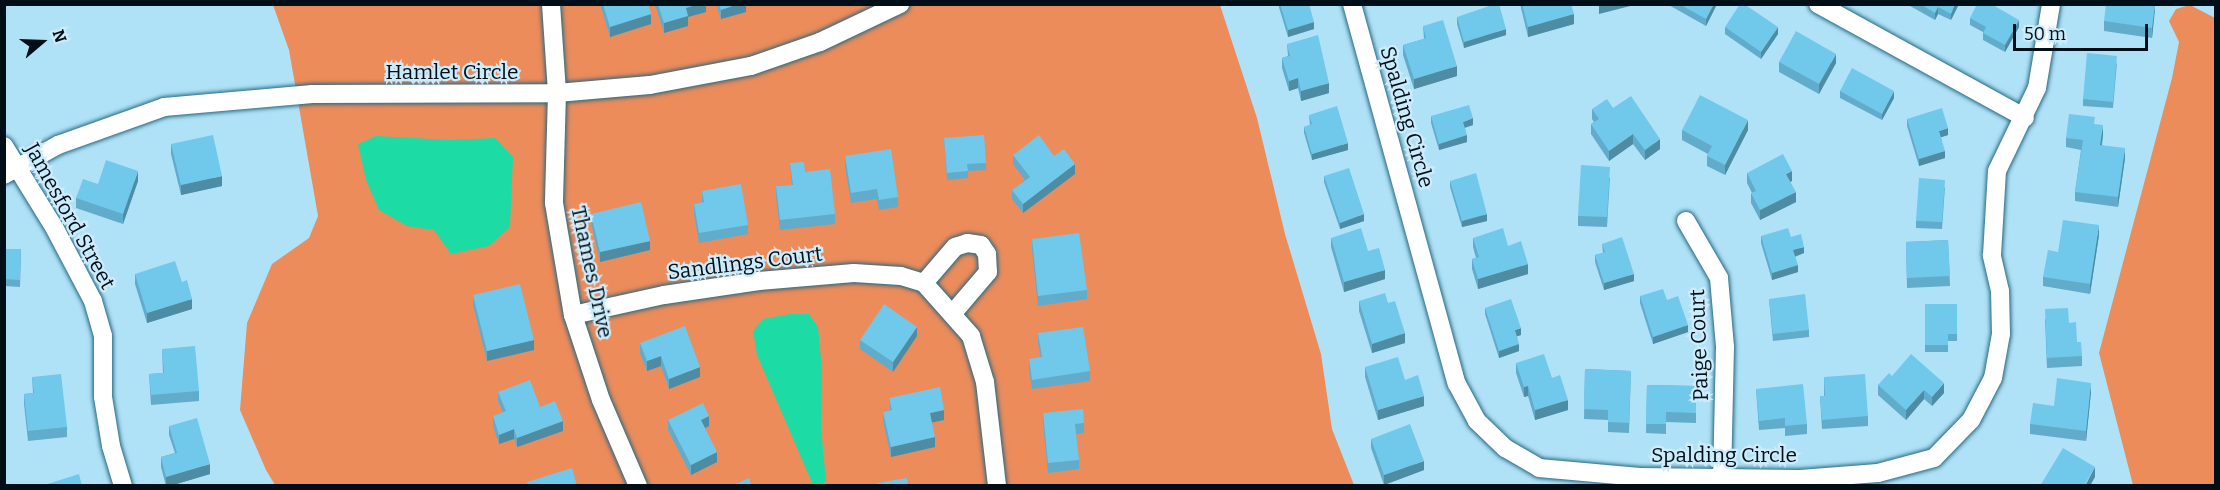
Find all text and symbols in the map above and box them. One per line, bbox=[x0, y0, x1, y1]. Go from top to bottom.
north arrow bbox=[12, 12, 72, 72]
scale bar bbox=[2016, 12, 2151, 50]
text: 50 m bbox=[2024, 23, 2066, 45]
text: N bbox=[48, 27, 70, 45]
street label: Spalding Circle bbox=[1375, 43, 1439, 191]
street label: Hamlet Circle bbox=[385, 59, 519, 85]
street label: Jamesford Street bbox=[19, 138, 121, 294]
street label: Thames Drive bbox=[566, 204, 618, 340]
street label: Sandlings Court bbox=[666, 241, 824, 285]
street label: Paige Court bbox=[1684, 289, 1714, 401]
street label: Spalding Circle bbox=[1651, 442, 1797, 468]

